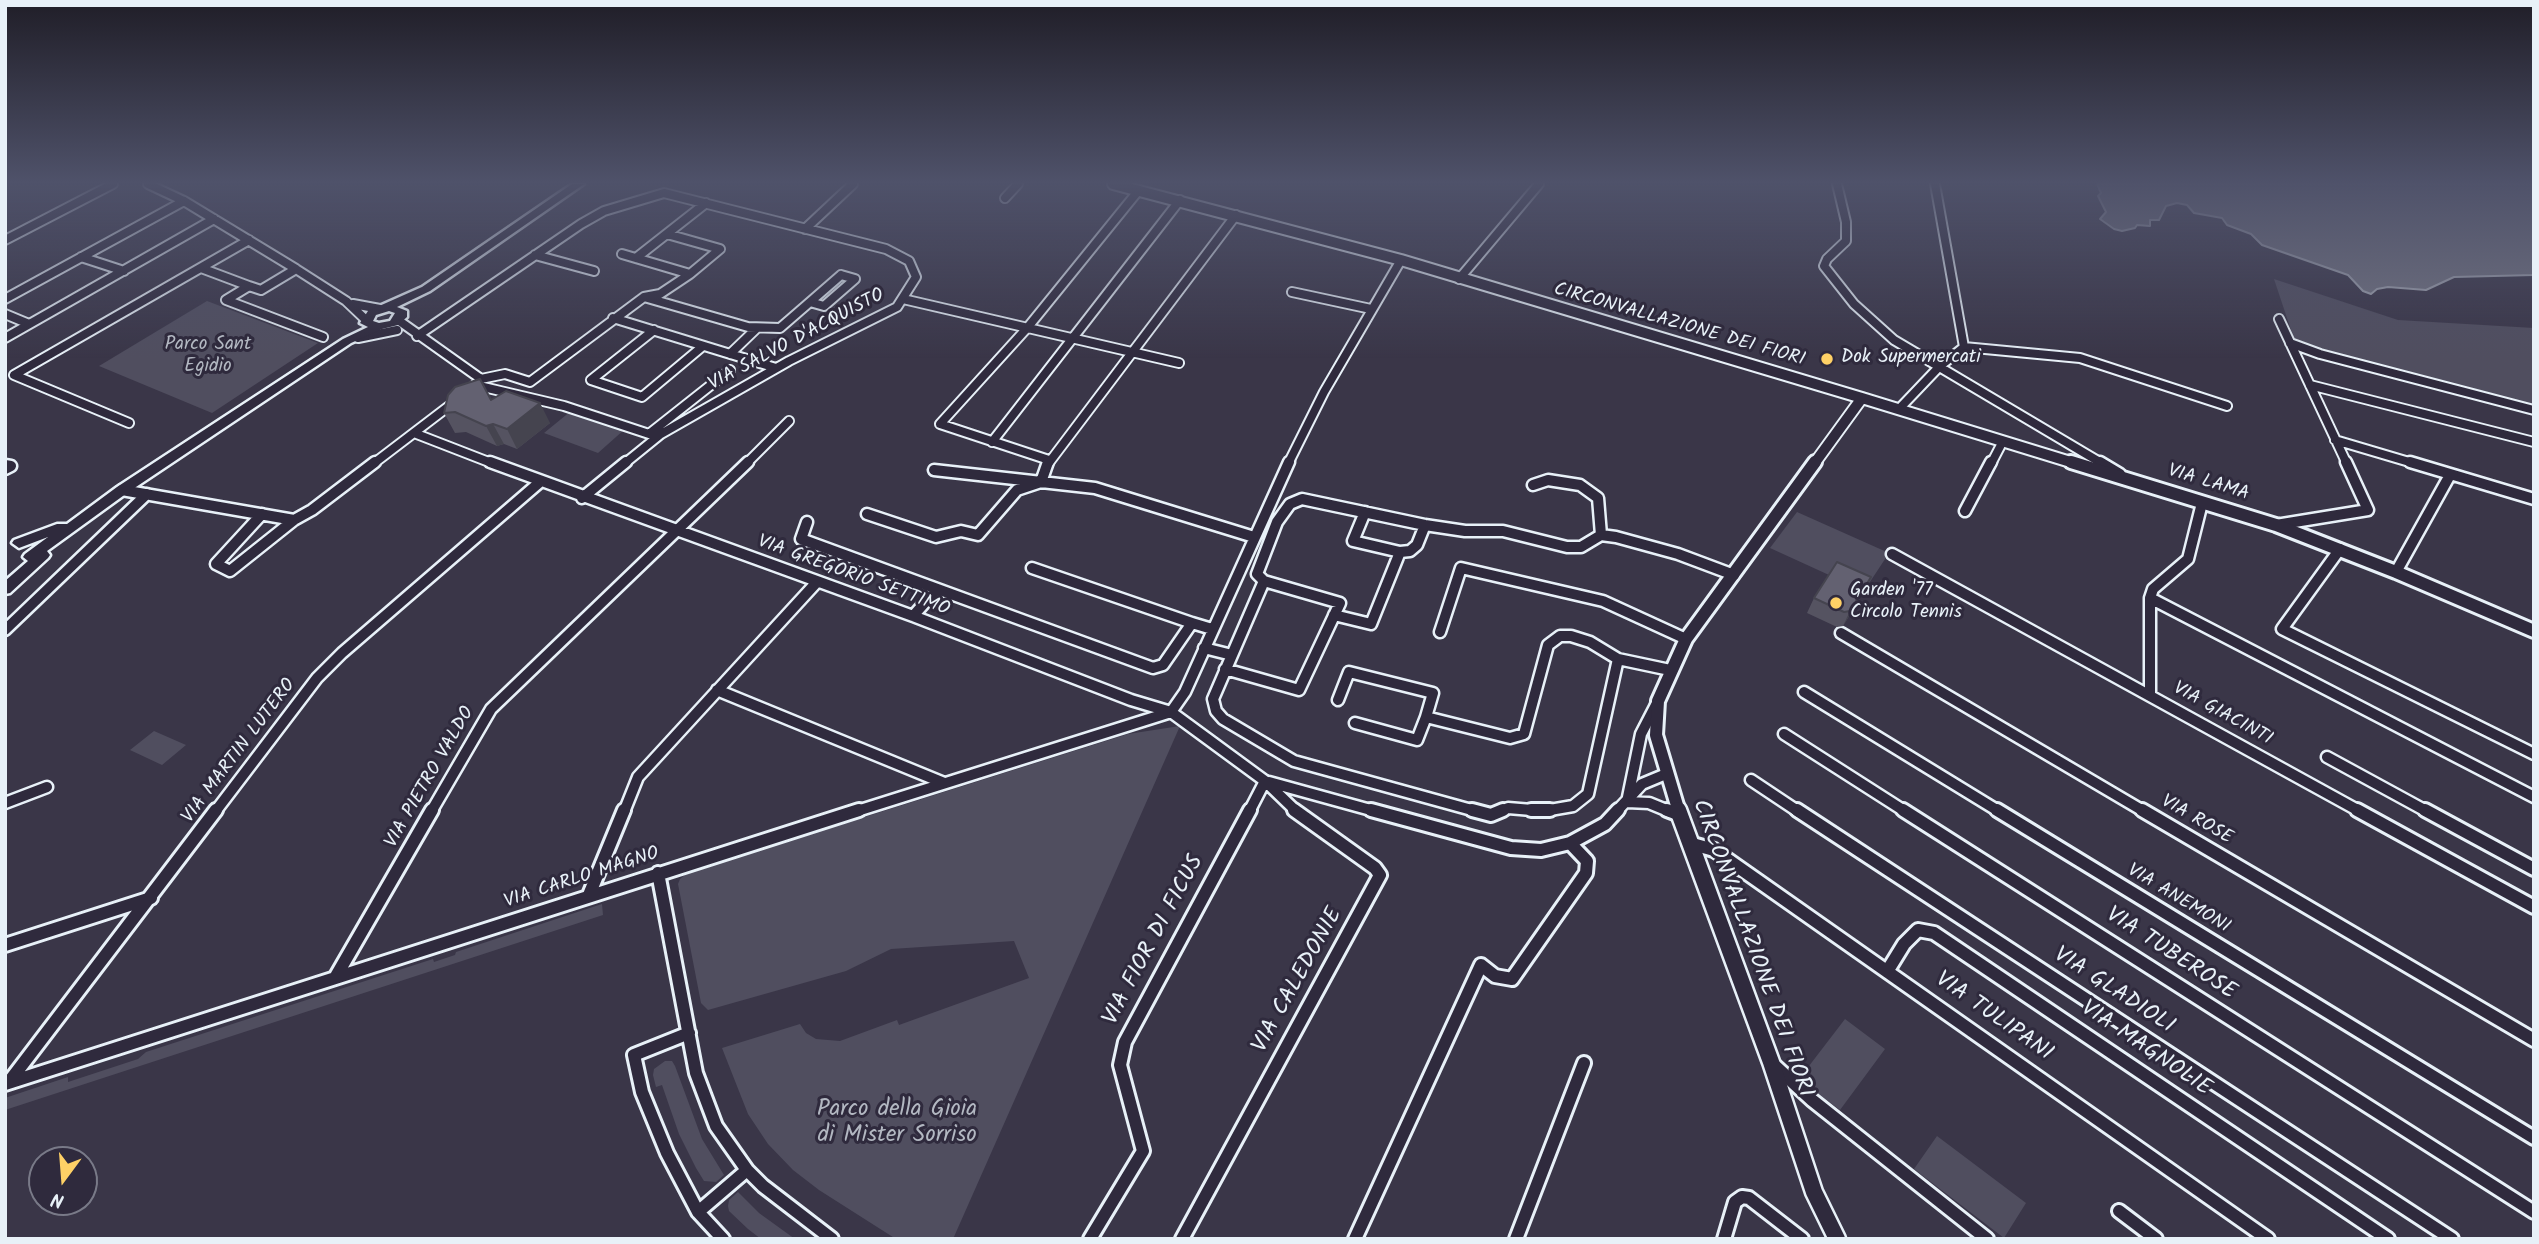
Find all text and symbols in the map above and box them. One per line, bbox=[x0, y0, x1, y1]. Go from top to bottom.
street label: CIRCONVALLAZIONE DEI FIORI bbox=[1551, 279, 1807, 373]
street label: VIA SALVO D'ACQUISTO bbox=[705, 285, 889, 397]
park label: Parco Sant Egidio bbox=[165, 335, 251, 379]
place label: Dok Supermercati bbox=[1841, 348, 1981, 370]
marker: Dok Supermercati bbox=[1819, 351, 1835, 367]
street label: VIA LAMA bbox=[2165, 461, 2251, 507]
street label: VIA GREGORIO SETTIMO bbox=[754, 532, 952, 622]
place label: Garden '77 Circolo Tennis bbox=[1850, 581, 1962, 625]
marker: Garden '77 Circolo Tennis bbox=[1828, 595, 1844, 611]
street label: VIA MARTIN LUTERO bbox=[178, 675, 302, 829]
street label: VIA GIACINTI bbox=[2168, 678, 2276, 752]
street label: VIA PIETRO VALDO bbox=[381, 703, 481, 853]
street label: VIA ROSE bbox=[2156, 791, 2236, 851]
street label: CIRCONVALLAZIONE DEI FIORI bbox=[1684, 796, 1818, 1102]
street label: VIA CARLO MAGNO bbox=[502, 843, 662, 915]
street label: VIA FIOR DI FICUS bbox=[1099, 851, 1211, 1031]
street label: VIA ANEMONI bbox=[2122, 860, 2234, 940]
street label: VIA TUBEROSE bbox=[2100, 903, 2240, 1007]
street label: VIA CALEDONIE bbox=[1248, 904, 1350, 1058]
street label: VIA GLADIOLI bbox=[2047, 943, 2179, 1041]
street label: VIA TULIPANI bbox=[1929, 967, 2057, 1069]
street label: VIA MAGNOLIE bbox=[2074, 996, 2216, 1104]
park label: Parco della Gioia di Mister Sorriso bbox=[817, 1097, 977, 1151]
north arrow bbox=[28, 1146, 98, 1216]
text: N bbox=[48, 1183, 68, 1215]

